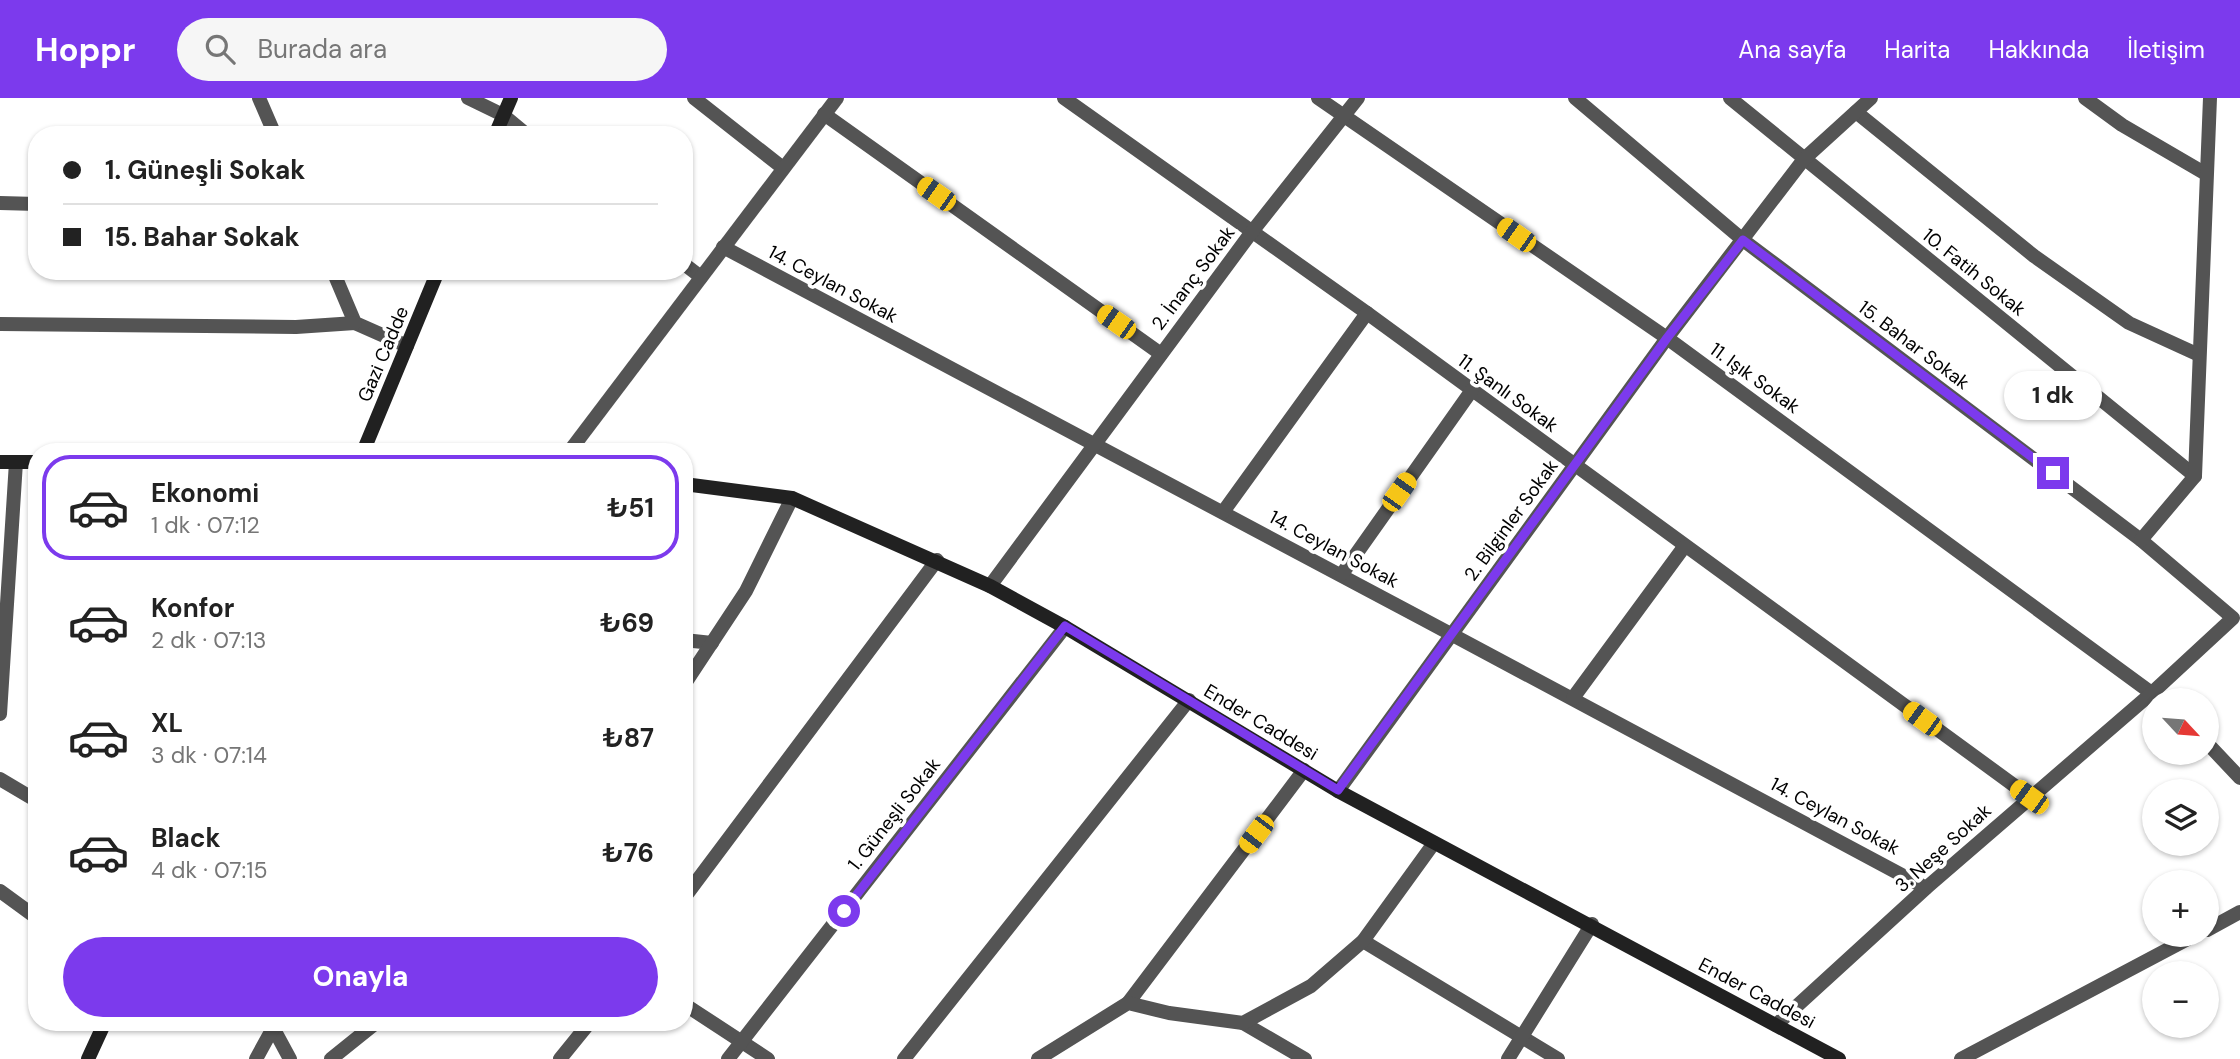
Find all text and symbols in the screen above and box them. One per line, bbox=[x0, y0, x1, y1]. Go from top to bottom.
search box bbox=[177, 18, 667, 81]
text: Hoppr bbox=[35, 28, 135, 71]
icon: search bbox=[201, 30, 239, 68]
text: Burada ara bbox=[257, 32, 387, 66]
text: Ana sayfa bbox=[1738, 34, 1846, 65]
text: Harita bbox=[1884, 34, 1950, 65]
text: Hakkında bbox=[1988, 34, 2089, 65]
text: İletişim bbox=[2127, 34, 2205, 65]
text: 1. Güneşli Sokak bbox=[105, 153, 305, 187]
car bbox=[913, 173, 960, 215]
car bbox=[1493, 214, 1540, 256]
text: 15. Bahar Sokak bbox=[105, 220, 300, 254]
street label: 2. İnanç Sokak bbox=[1146, 221, 1241, 335]
street label: 10. Fatih Sokak bbox=[1917, 223, 2031, 322]
street label: 14. Ceylan Sokak bbox=[764, 239, 902, 329]
street label: 15. Bahar Sokak bbox=[1853, 295, 1975, 395]
car bbox=[1093, 301, 1140, 343]
street label: Gazi Cadde bbox=[352, 302, 414, 406]
street label: 11. Işık Sokak bbox=[1705, 337, 1805, 419]
street label: 11. Şanlı Sokak bbox=[1453, 348, 1563, 438]
callout: 1 dk bbox=[2004, 372, 2102, 420]
text: 1 dk bbox=[2032, 380, 2074, 410]
street label: 2. Bilginler Sokak bbox=[1458, 454, 1564, 586]
route end bbox=[2037, 457, 2069, 489]
car bbox=[1379, 469, 1420, 515]
icon: car bbox=[67, 476, 130, 539]
text: Ekonomi bbox=[151, 476, 259, 510]
text: ₺51 bbox=[607, 491, 654, 525]
street label: 14. Ceylan Sokak bbox=[1265, 504, 1403, 594]
text: 1 dk · 07:12 bbox=[151, 510, 260, 540]
icon: car bbox=[67, 591, 130, 654]
text: Konfor bbox=[151, 591, 234, 625]
text: ₺69 bbox=[600, 606, 654, 640]
text: 2 dk · 07:13 bbox=[151, 625, 266, 655]
street label: Ender Caddesi bbox=[1199, 678, 1323, 766]
north arrow bbox=[2142, 688, 2219, 765]
map controls bbox=[2142, 688, 2219, 1038]
car bbox=[1899, 698, 1946, 740]
icon: car bbox=[67, 706, 130, 769]
text: XL bbox=[151, 706, 183, 740]
text: ₺87 bbox=[602, 721, 654, 755]
text: 3 dk · 07:14 bbox=[151, 740, 267, 770]
street label: 1. Güneşli Sokak bbox=[842, 752, 946, 875]
street label: 14. Ceylan Sokak bbox=[1766, 771, 1904, 861]
car bbox=[2006, 776, 2053, 818]
button: layers bbox=[2142, 779, 2219, 856]
street label: 3. Neşe Sokak bbox=[1890, 798, 1997, 898]
car bbox=[1235, 811, 1278, 857]
icon: car bbox=[67, 821, 130, 884]
text: Black bbox=[151, 821, 221, 855]
text: ₺76 bbox=[602, 836, 654, 870]
text: 4 dk · 07:15 bbox=[151, 855, 267, 885]
button: + bbox=[2142, 870, 2219, 947]
route start bbox=[828, 895, 860, 927]
button: Onayla bbox=[63, 937, 658, 1017]
street label: Ender Caddesi bbox=[1694, 952, 1820, 1034]
button: − bbox=[2142, 961, 2219, 1038]

